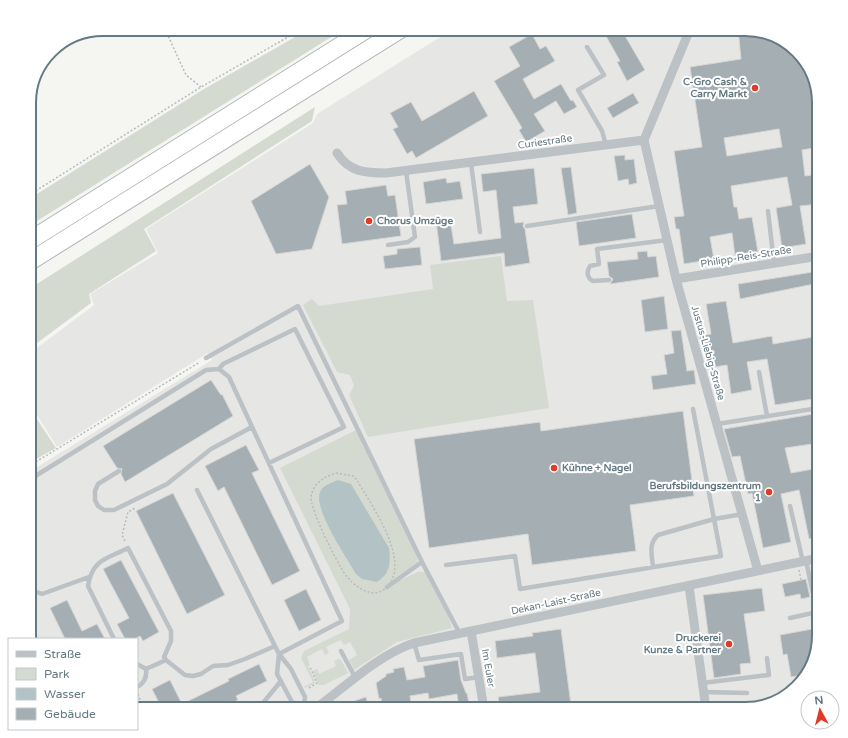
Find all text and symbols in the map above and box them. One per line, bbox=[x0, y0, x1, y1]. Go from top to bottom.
place label: C-Gro Cash & Carry Markt bbox=[683, 76, 747, 100]
marker: C-Gro Cash & Carry Markt bbox=[750, 83, 760, 93]
street label: Curiestraße bbox=[517, 132, 573, 152]
place label: Chorus Umzüge bbox=[377, 215, 453, 227]
marker: Chorus Umzüge bbox=[364, 216, 374, 226]
street label: Philipp-Reis-Straße bbox=[700, 244, 793, 270]
street label: Justus-Liebig-Straße bbox=[689, 304, 727, 402]
place label: Kühne + Nagel bbox=[562, 462, 632, 474]
marker: Kühne + Nagel bbox=[549, 463, 559, 473]
place label: Berufsbildungszentrum 1 bbox=[650, 480, 761, 504]
marker: Berufsbildungszentrum 1 bbox=[764, 487, 774, 497]
street label: Dekan-Laist-Straße bbox=[510, 587, 602, 617]
place label: Druckerei Kunze & Partner bbox=[644, 632, 721, 656]
legend bbox=[8, 638, 138, 730]
marker: Druckerei Kunze & Partner bbox=[724, 639, 734, 649]
text: Straße bbox=[44, 647, 81, 661]
street label: Im Euler bbox=[479, 648, 497, 688]
text: Park bbox=[44, 667, 70, 681]
text: Wasser bbox=[44, 687, 86, 701]
north arrow bbox=[800, 690, 840, 730]
text: N bbox=[814, 694, 824, 708]
text: Gebäude bbox=[44, 707, 96, 721]

